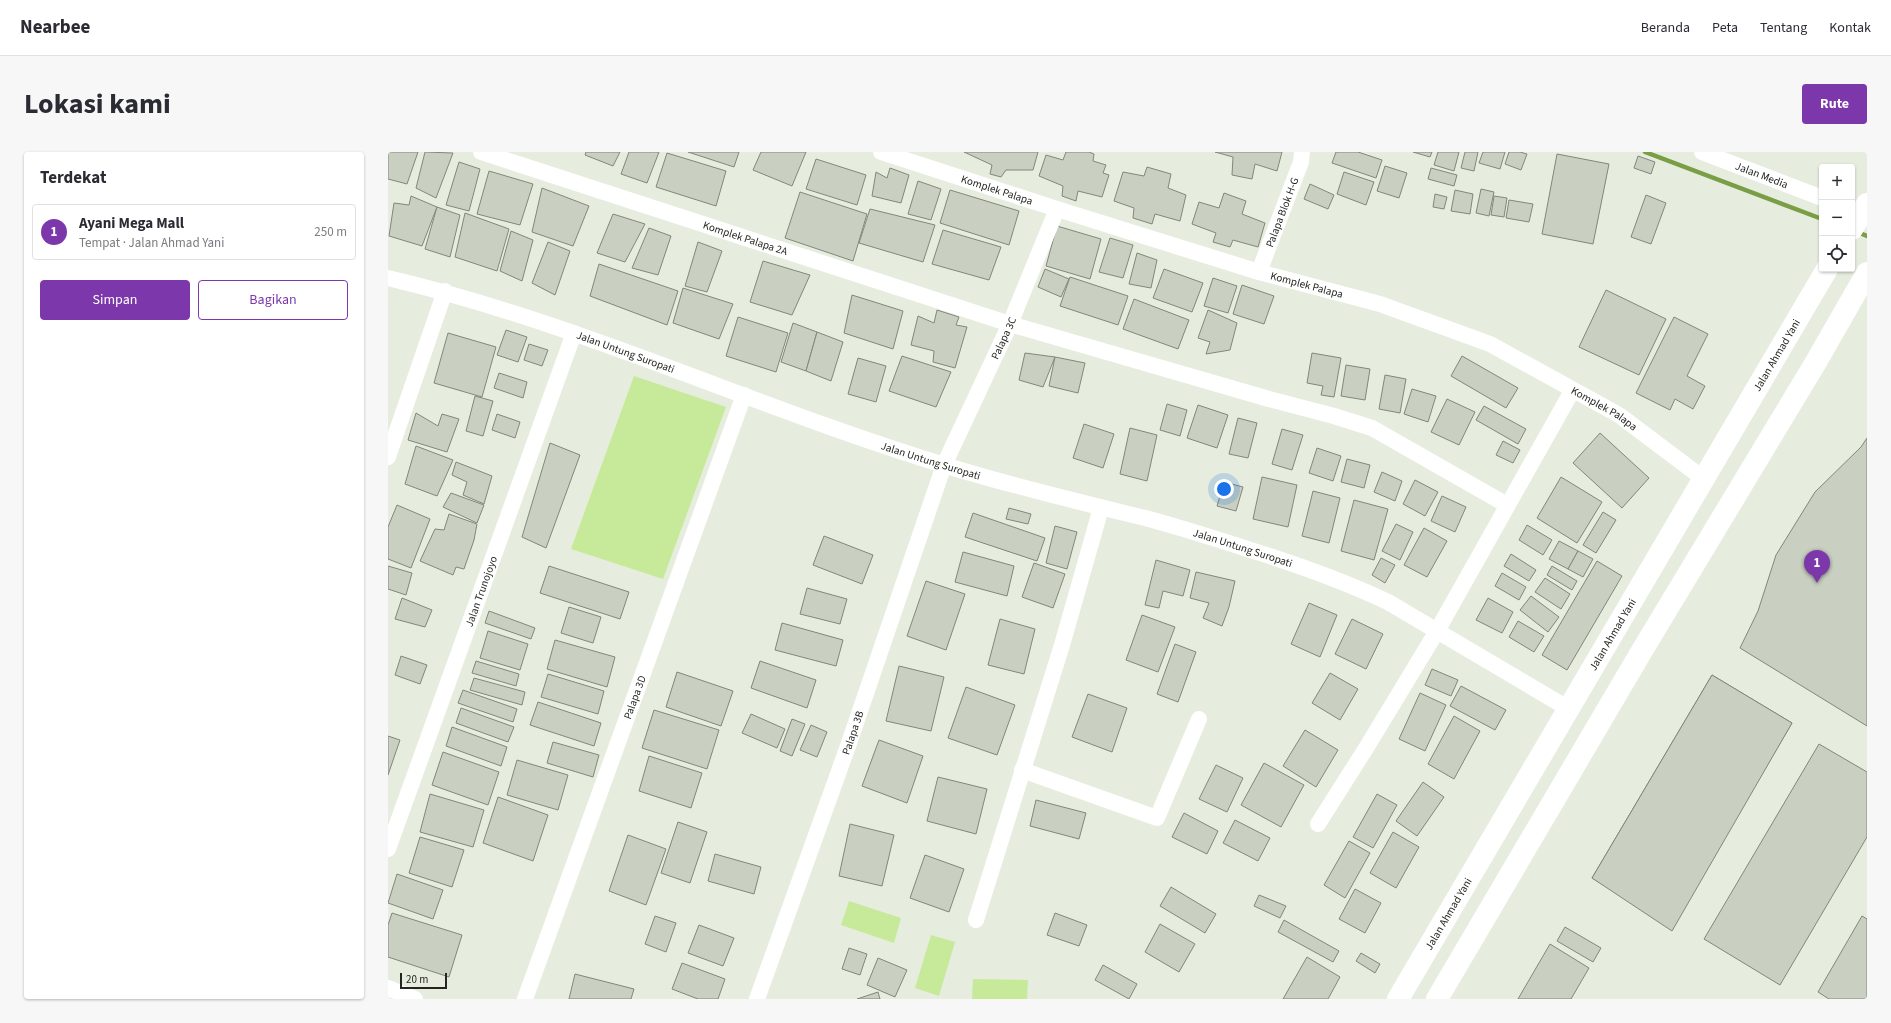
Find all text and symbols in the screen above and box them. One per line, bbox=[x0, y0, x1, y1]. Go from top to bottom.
text: Nearbee bbox=[20, 14, 90, 41]
text: Beranda bbox=[1641, 18, 1690, 38]
text: Peta bbox=[1712, 18, 1738, 38]
text: Tentang bbox=[1760, 18, 1807, 38]
text: Kontak bbox=[1829, 18, 1871, 38]
text: Lokasi kami bbox=[24, 84, 171, 124]
button: Rute bbox=[1802, 84, 1867, 124]
street label: Jalan Media bbox=[1733, 158, 1790, 192]
map controls bbox=[1819, 164, 1855, 272]
button: + bbox=[1819, 164, 1855, 200]
text: Terdekat bbox=[40, 166, 106, 190]
street label: Komplek Palapa bbox=[959, 171, 1035, 209]
street label: Palapa Blok H-G bbox=[1262, 175, 1303, 249]
button: − bbox=[1819, 200, 1855, 236]
text: Ayani Mega Mall bbox=[79, 213, 184, 234]
street label: Komplek Palapa 2A bbox=[701, 218, 790, 259]
text: 1 bbox=[51, 223, 57, 241]
text: 250 m bbox=[314, 223, 347, 241]
text: Tempat · Jalan Ahmad Yani bbox=[79, 234, 224, 252]
button: locate bbox=[1819, 236, 1855, 272]
street label: Komplek Palapa bbox=[1269, 268, 1345, 302]
button: Simpan bbox=[40, 280, 190, 320]
button: Bagikan bbox=[198, 280, 348, 320]
street label: Palapa 3C bbox=[988, 315, 1020, 362]
street label: Jalan Ahmad Yani bbox=[1750, 316, 1804, 394]
street label: Jalan Untung Suropati bbox=[574, 328, 677, 377]
street label: Komplek Palapa bbox=[1568, 383, 1640, 434]
street label: Jalan Untung Suropati bbox=[879, 438, 982, 484]
your location bbox=[1214, 479, 1234, 499]
street label: Jalan Untung Suropati bbox=[1191, 525, 1294, 571]
pin: 1 bbox=[1804, 550, 1830, 583]
street label: Jalan Trunojoyo bbox=[462, 554, 501, 629]
street label: Jalan Ahmad Yani bbox=[1586, 596, 1640, 673]
street label: Palapa 3D bbox=[620, 673, 650, 721]
street label: Palapa 3B bbox=[839, 708, 868, 757]
street label: Jalan Ahmad Yani bbox=[1422, 875, 1476, 953]
scale bar bbox=[400, 971, 447, 990]
text: 20 m bbox=[406, 972, 428, 987]

